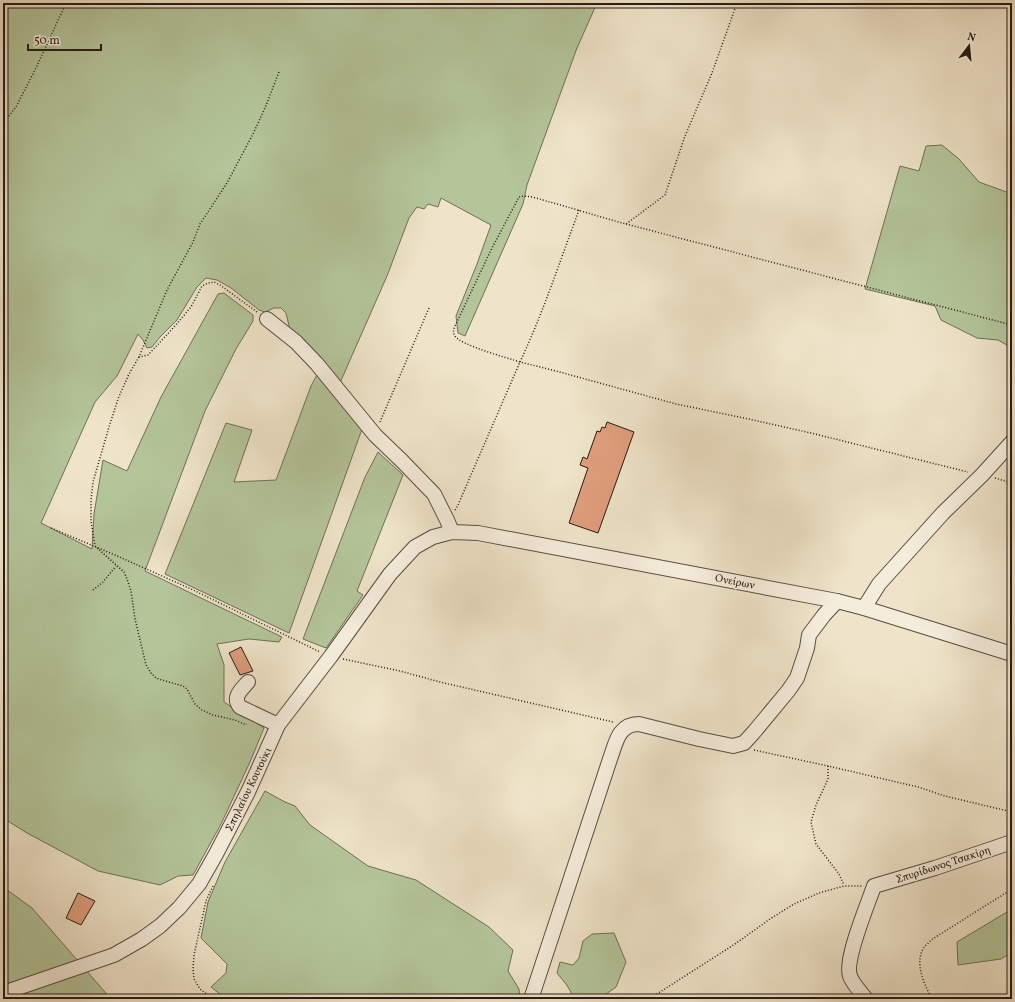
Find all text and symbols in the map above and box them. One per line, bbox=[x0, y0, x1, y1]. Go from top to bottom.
scale bar bbox=[28, 26, 101, 52]
north arrow bbox=[949, 26, 989, 66]
text: N bbox=[965, 30, 977, 46]
text: 50 m bbox=[34, 33, 60, 49]
street label: Ονείρων bbox=[714, 571, 756, 594]
street label: Σπηλαίου Κουτούκι bbox=[223, 745, 276, 834]
street label: Σπυρίδωνος Τσακίρη bbox=[894, 843, 993, 888]

